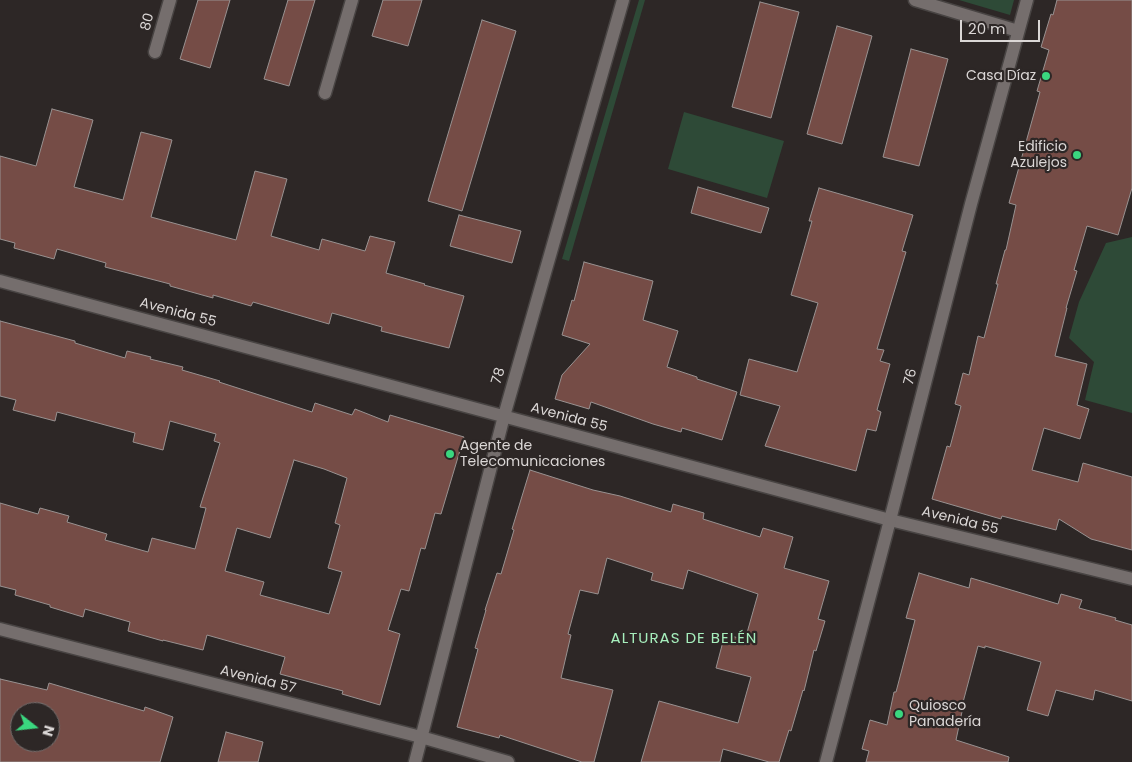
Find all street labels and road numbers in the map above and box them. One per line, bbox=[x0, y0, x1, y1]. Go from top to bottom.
street label: 80 bbox=[137, 11, 159, 33]
street label: Avenida 55 bbox=[138, 295, 218, 331]
street label: 78 bbox=[489, 366, 509, 386]
street label: 76 bbox=[901, 367, 921, 387]
street label: Avenida 55 bbox=[529, 400, 609, 436]
street label: Avenida 55 bbox=[920, 503, 1000, 539]
street label: Avenida 57 bbox=[218, 662, 298, 698]

